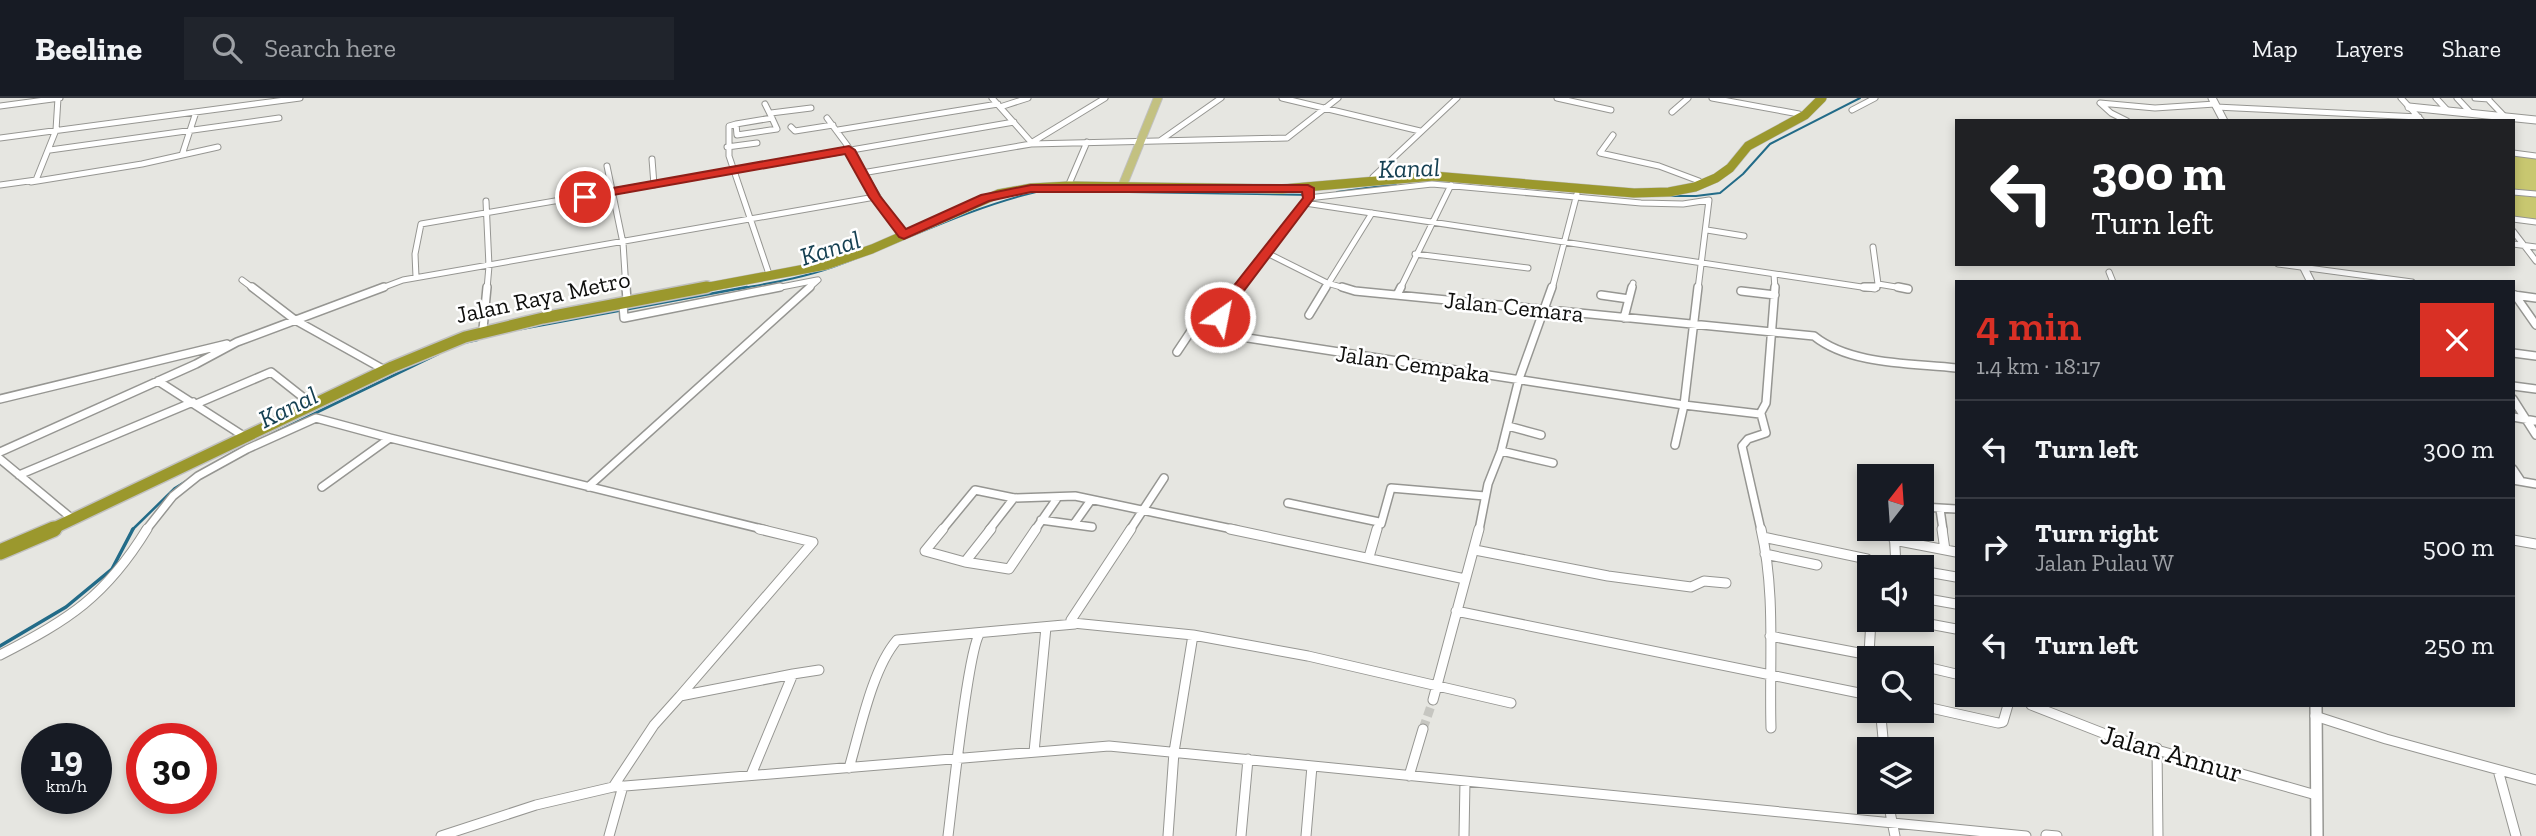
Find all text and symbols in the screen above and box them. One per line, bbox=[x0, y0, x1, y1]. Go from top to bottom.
search box bbox=[184, 17, 674, 80]
text: Beeline bbox=[35, 29, 142, 68]
icon: search bbox=[208, 29, 246, 67]
text: Search here bbox=[264, 32, 396, 64]
text: Map bbox=[2252, 34, 2298, 63]
text: Layers bbox=[2336, 34, 2404, 63]
text: Share bbox=[2442, 34, 2501, 63]
text: 300 m bbox=[2091, 144, 2226, 203]
icon: left bbox=[1976, 147, 2067, 238]
water label: Kanal bbox=[1378, 151, 1440, 185]
pin bbox=[555, 167, 615, 227]
icon: arrive bbox=[566, 178, 604, 216]
text: Turn left bbox=[2091, 204, 2213, 242]
water label: Kanal bbox=[796, 223, 864, 273]
street label: Jalan Raya Metro bbox=[453, 264, 633, 329]
position arrow bbox=[1183, 280, 1257, 354]
street label: Jalan Cemara bbox=[1443, 285, 1586, 328]
text: 4 min bbox=[1976, 300, 2081, 351]
button: close bbox=[2420, 303, 2494, 377]
street label: Jalan Cempaka bbox=[1334, 338, 1492, 389]
text: 1.4 km · 18:17 bbox=[1976, 352, 2100, 380]
water label: Kanal bbox=[253, 379, 323, 435]
icon: left bbox=[1976, 430, 2014, 468]
text: Turn left bbox=[2035, 433, 2138, 465]
text: 300 m bbox=[2423, 433, 2494, 465]
north arrow bbox=[1857, 464, 1934, 541]
map controls bbox=[1857, 464, 1934, 814]
text: Turn right bbox=[2035, 517, 2158, 549]
icon: right bbox=[1976, 528, 2014, 566]
text: 500 m bbox=[2422, 531, 2494, 563]
text: Jalan Pulau W bbox=[2035, 549, 2174, 577]
button: sound bbox=[1857, 555, 1934, 632]
icon: left bbox=[1976, 626, 2014, 664]
text: Turn left bbox=[2035, 629, 2138, 661]
text: 250 m bbox=[2424, 629, 2494, 661]
button: search bbox=[1857, 646, 1934, 723]
street label: Jalan Annur bbox=[2097, 718, 2246, 789]
speed limit sign: 30 bbox=[126, 723, 217, 814]
button: layers bbox=[1857, 737, 1934, 814]
text: 19 bbox=[50, 738, 83, 780]
text: km/h bbox=[46, 775, 87, 797]

